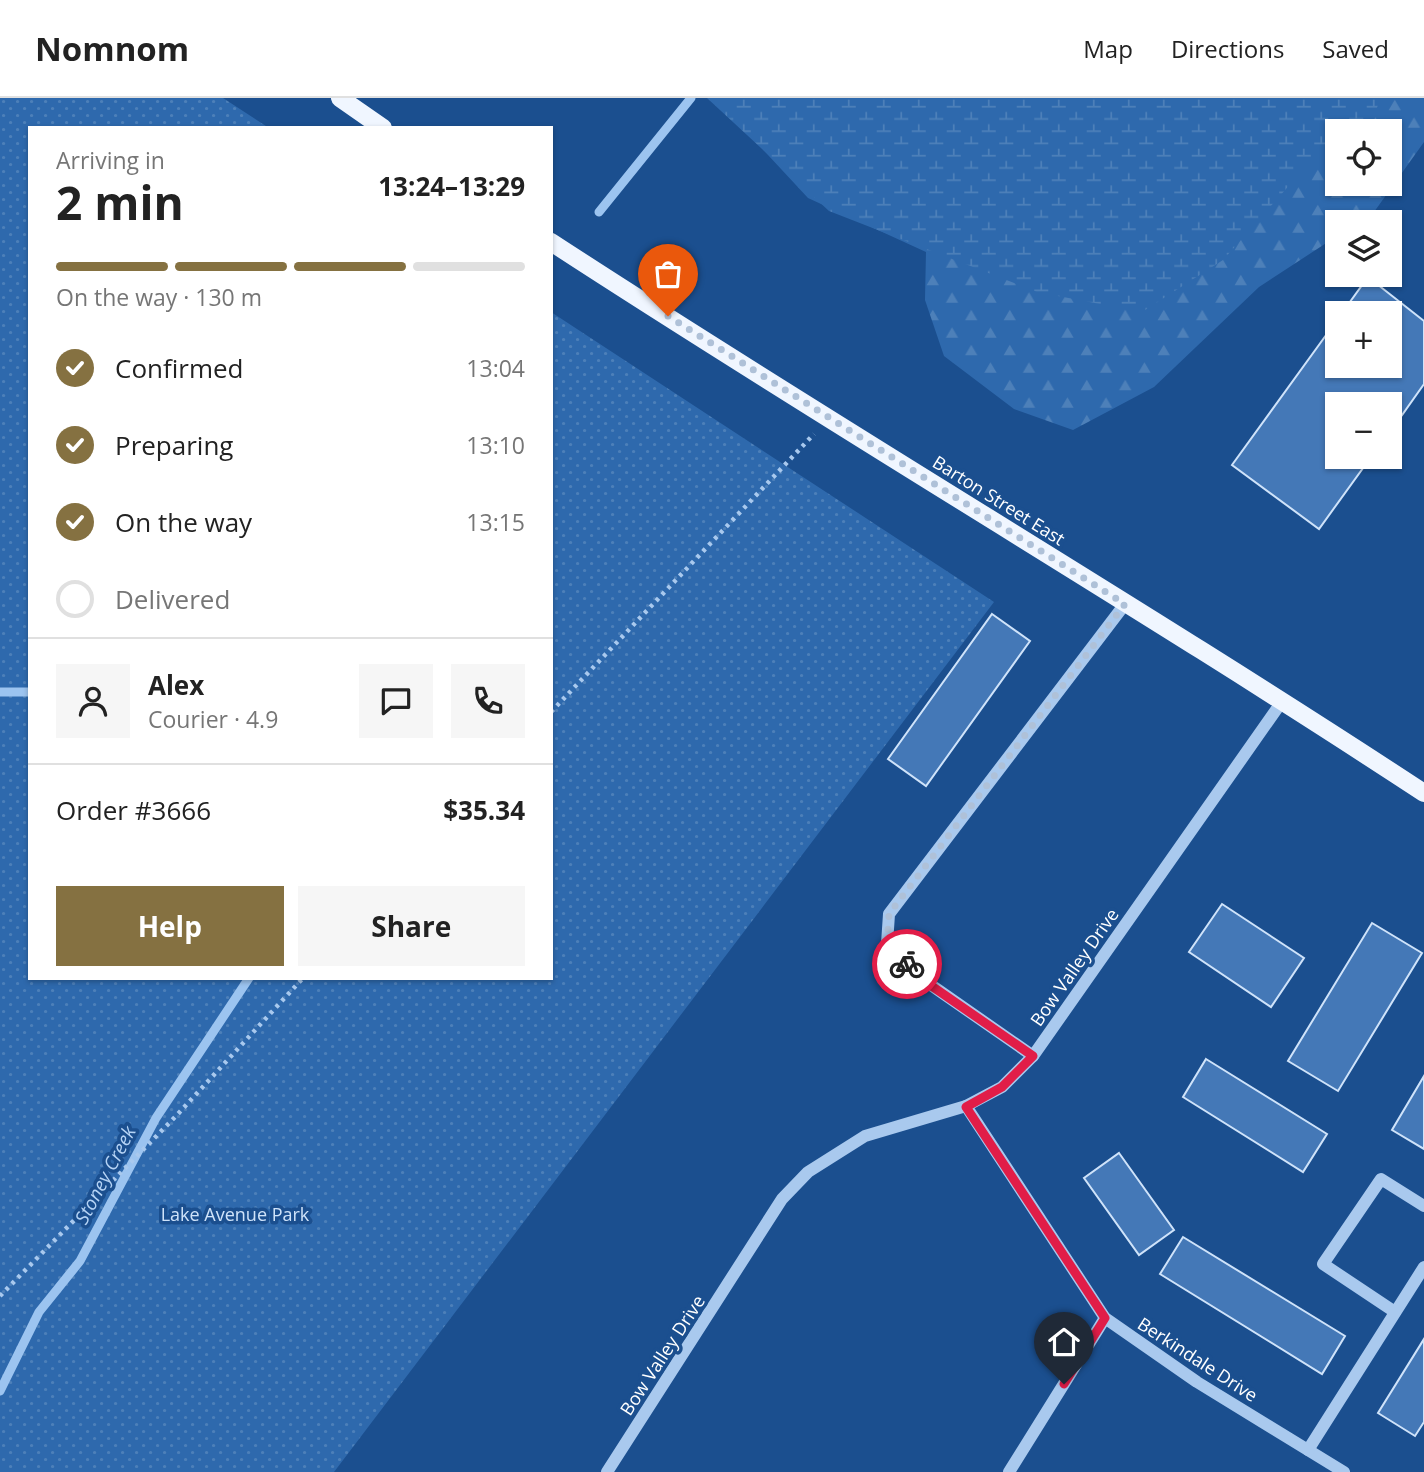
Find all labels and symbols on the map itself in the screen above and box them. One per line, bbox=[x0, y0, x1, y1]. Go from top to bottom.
pin bbox=[638, 244, 698, 316]
street label: Barton Street East bbox=[928, 450, 1070, 550]
street label: Bow Valley Drive bbox=[1024, 903, 1124, 1031]
courier bbox=[872, 929, 942, 999]
water label: Stoney Creek bbox=[68, 1121, 142, 1229]
park label: Lake Avenue Park bbox=[161, 1202, 310, 1226]
street label: Bow Valley Drive bbox=[614, 1290, 710, 1420]
street label: Berkindale Drive bbox=[1133, 1311, 1263, 1407]
pin bbox=[1034, 1312, 1094, 1384]

